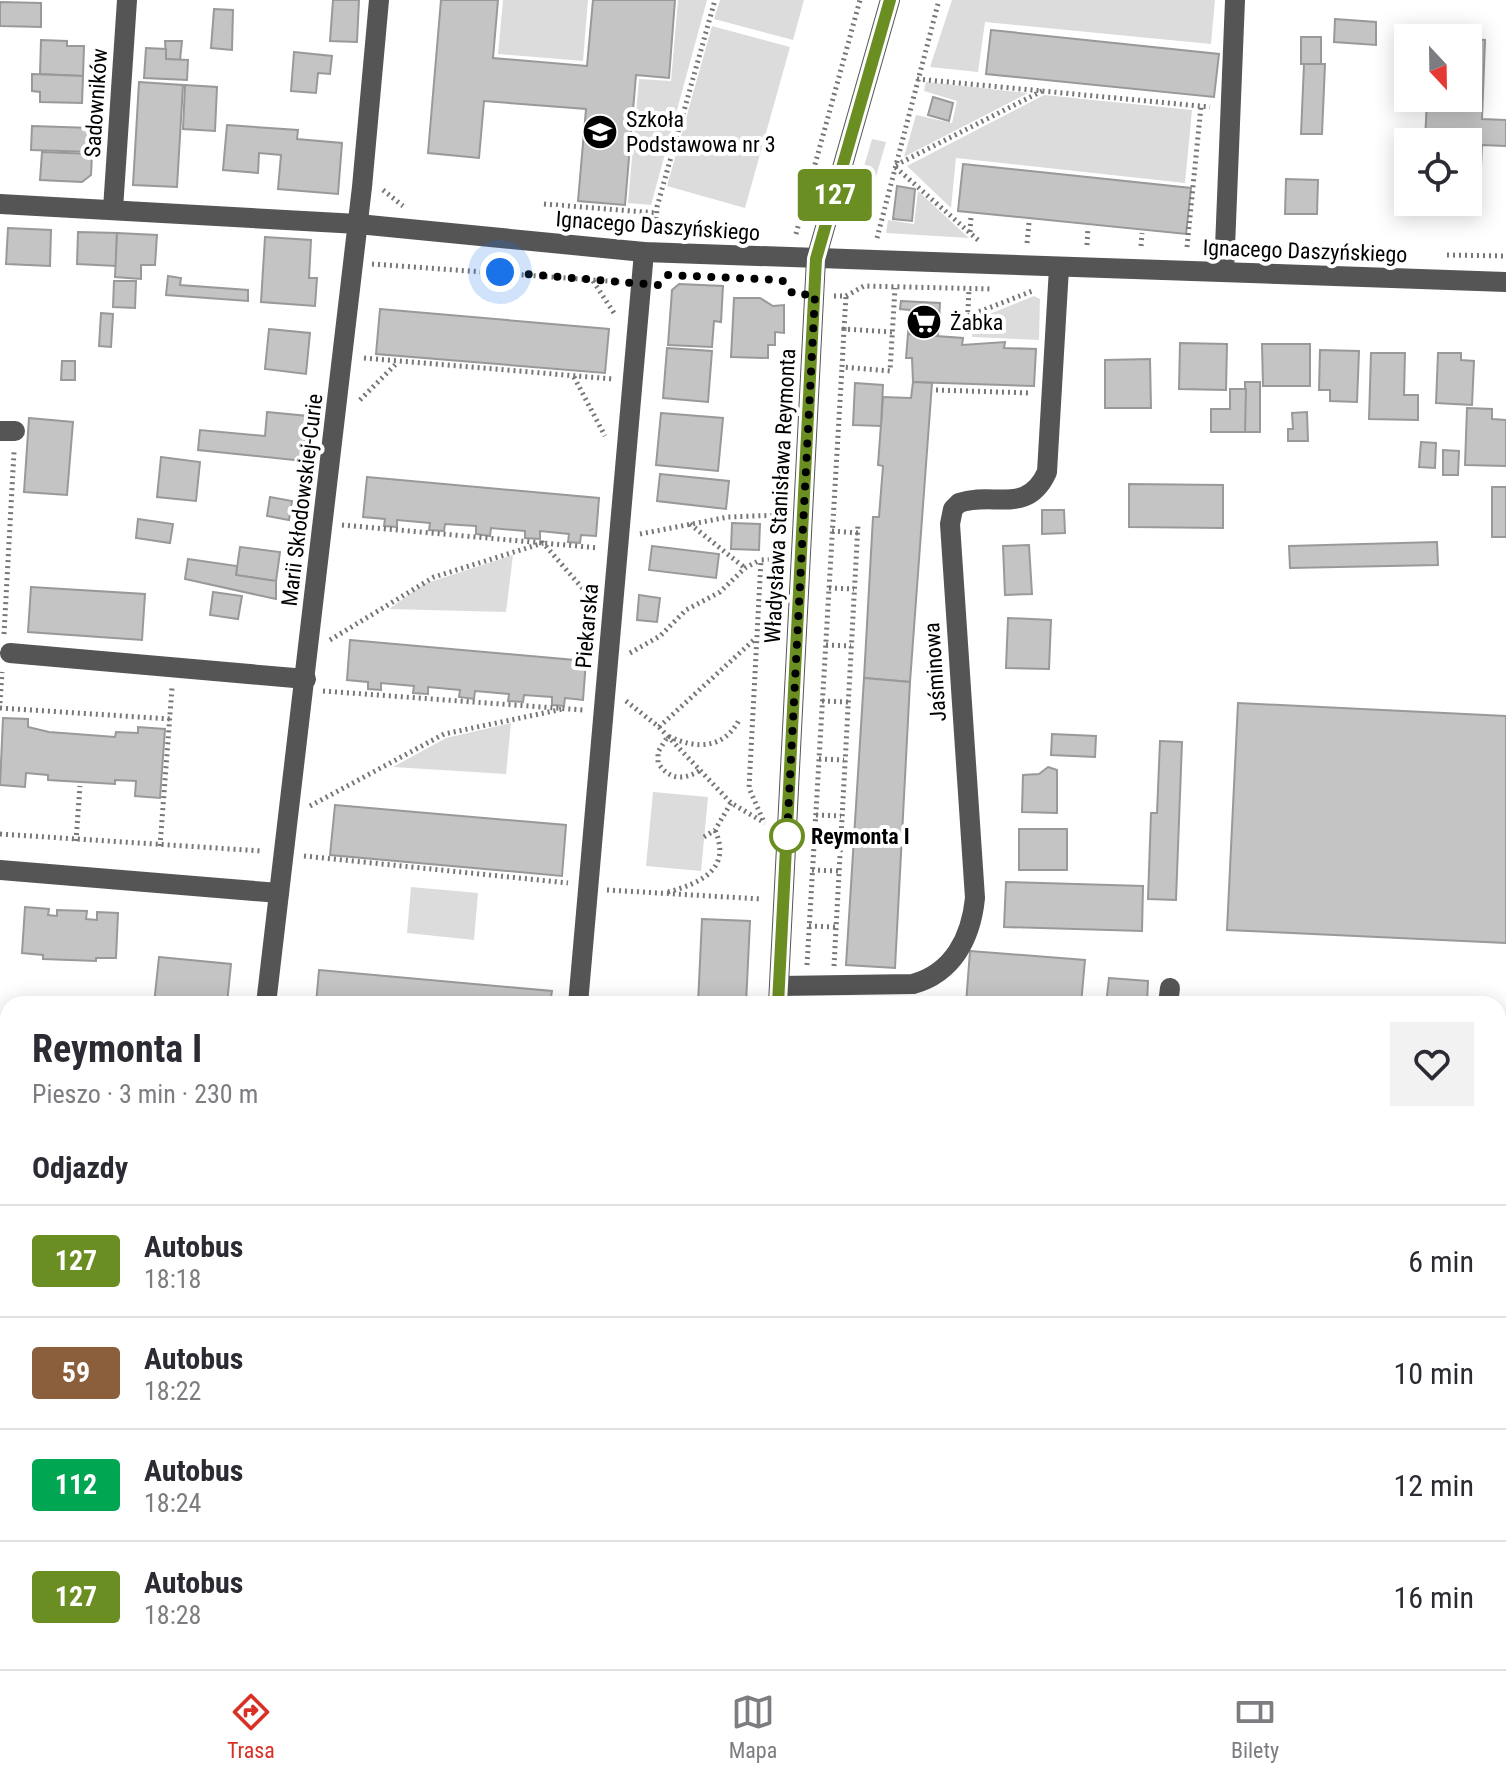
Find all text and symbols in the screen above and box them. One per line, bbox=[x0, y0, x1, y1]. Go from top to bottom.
north arrow bbox=[1394, 24, 1482, 112]
map controls bbox=[1394, 24, 1482, 216]
street label: Sadowników bbox=[80, 48, 112, 158]
place label: Szkoła Podstawowa nr 3 bbox=[626, 107, 776, 157]
school or university icon: Szkoła Podstawowa nr 3 bbox=[581, 113, 619, 151]
button: locate bbox=[1394, 128, 1482, 216]
line badge: 127 bbox=[789, 169, 881, 221]
text: 127 bbox=[814, 178, 856, 211]
street label: Ignacego Daszyńskiego bbox=[555, 206, 761, 246]
street label: Ignacego Daszyńskiego bbox=[1202, 235, 1408, 267]
your location bbox=[480, 252, 520, 292]
supermarket icon: Żabka bbox=[905, 303, 943, 341]
place label: Żabka bbox=[950, 310, 1003, 335]
street label: Władysława Stanisława Reymonta bbox=[760, 348, 800, 644]
street label: Marii Skłodowskiej-Curie bbox=[277, 392, 327, 608]
street label: Piekarska bbox=[571, 582, 603, 670]
street label: Jaśminowa bbox=[919, 622, 951, 722]
marker: Reymonta I bbox=[770, 819, 804, 853]
place label: Reymonta I bbox=[811, 824, 910, 849]
button: heart bbox=[1390, 1022, 1474, 1106]
text: Reymonta I bbox=[32, 1027, 202, 1071]
text: Pieszo · 3 min · 230 m bbox=[32, 1079, 258, 1109]
text: Odjazdy bbox=[32, 1150, 128, 1185]
text: Autobus bbox=[144, 1229, 243, 1264]
text: 127 bbox=[55, 1244, 97, 1277]
text: 6 min bbox=[1408, 1244, 1474, 1279]
text: 18:18 bbox=[144, 1264, 201, 1294]
text: Autobus bbox=[144, 1341, 243, 1376]
text: 59 bbox=[62, 1356, 90, 1389]
text: 10 min bbox=[1393, 1356, 1474, 1391]
text: 18:22 bbox=[144, 1376, 201, 1406]
text: Autobus bbox=[144, 1453, 243, 1488]
text: 112 bbox=[55, 1468, 97, 1501]
text: 12 min bbox=[1393, 1468, 1474, 1503]
text: 18:24 bbox=[144, 1488, 201, 1518]
text: Autobus bbox=[144, 1565, 243, 1600]
text: 127 bbox=[55, 1580, 97, 1613]
text: 16 min bbox=[1393, 1580, 1474, 1615]
text: 18:28 bbox=[144, 1600, 201, 1630]
tab: Trasa bbox=[227, 1690, 275, 1763]
tab: Mapa bbox=[729, 1690, 777, 1763]
tab: Bilety bbox=[1231, 1690, 1279, 1763]

